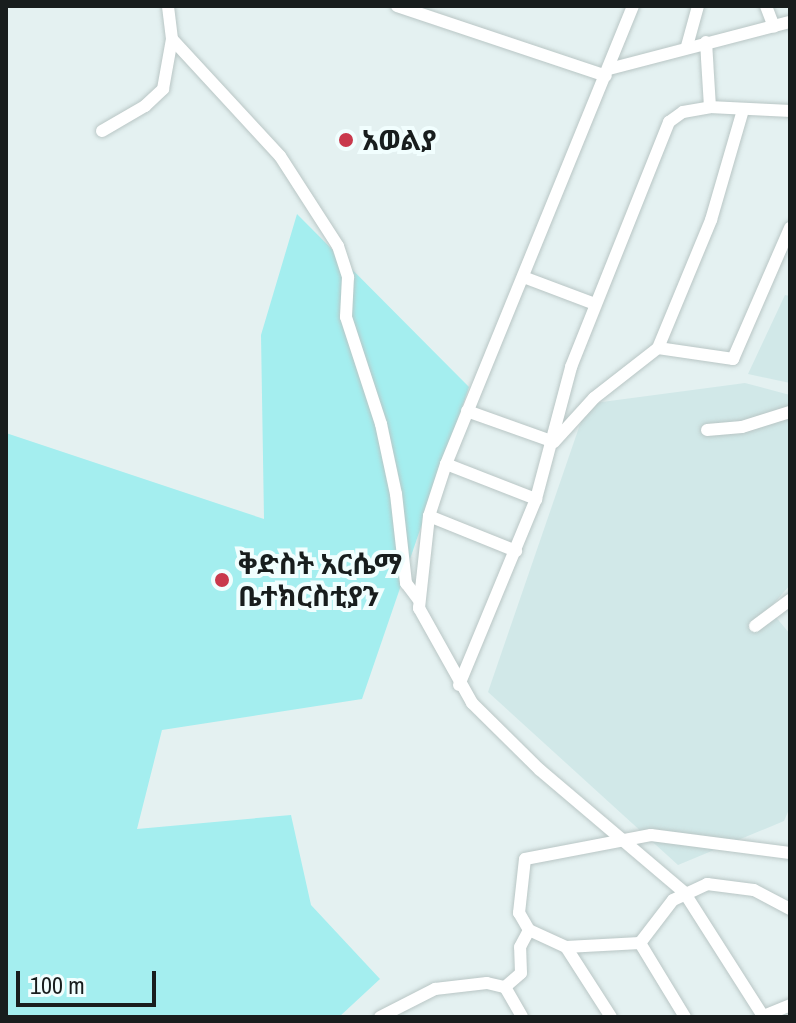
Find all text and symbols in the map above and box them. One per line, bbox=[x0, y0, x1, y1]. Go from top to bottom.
place label: አወልያ bbox=[362, 123, 437, 157]
marker: አወልያ bbox=[337, 131, 355, 149]
place label: ቅድስት አርሴማ ቤተክርስቲያን bbox=[238, 547, 402, 613]
marker: ቅድስት አርሴማ ቤተክርስቲያን bbox=[213, 571, 231, 589]
scale bar bbox=[20, 955, 160, 1005]
text: 100 m bbox=[30, 969, 85, 1001]

